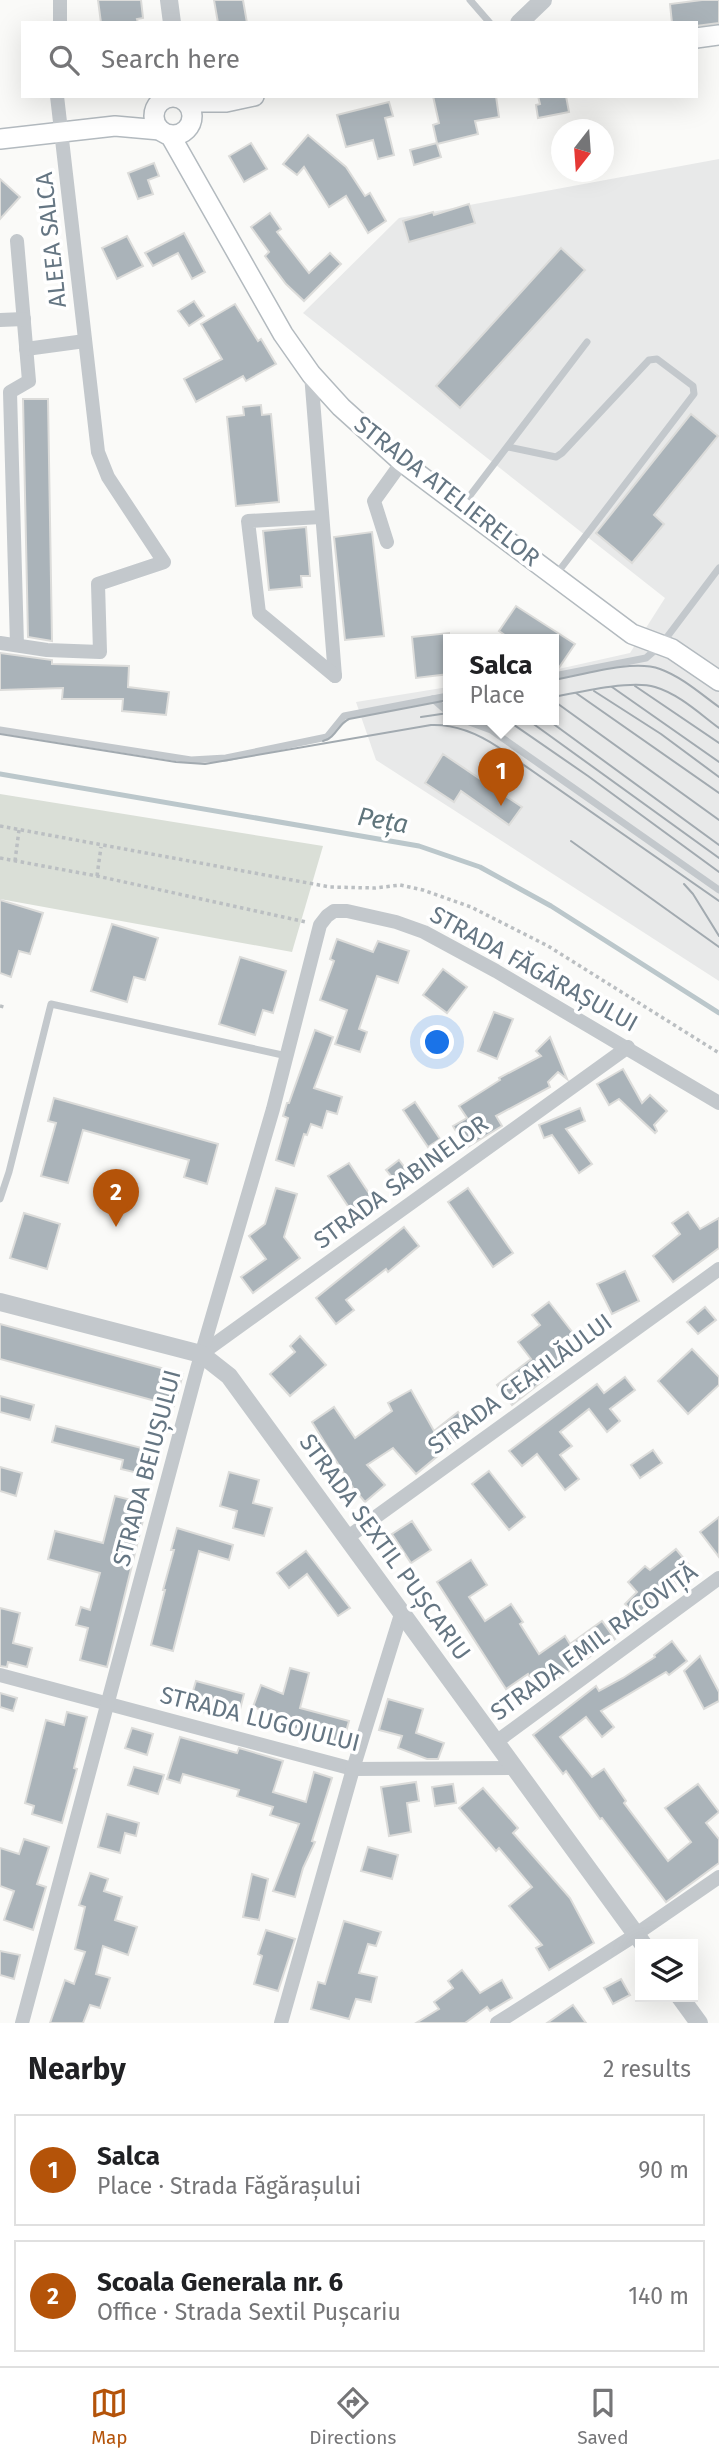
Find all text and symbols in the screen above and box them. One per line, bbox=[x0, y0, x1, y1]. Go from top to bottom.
search box bbox=[21, 21, 698, 98]
icon: search bbox=[45, 41, 83, 79]
text: Search here bbox=[101, 44, 240, 75]
north arrow bbox=[551, 119, 614, 182]
street label: ALEEA SALCA bbox=[30, 171, 72, 309]
street label: STRADA ATELIERELOR bbox=[349, 410, 545, 572]
popup bbox=[443, 634, 559, 725]
text: Salca bbox=[470, 650, 532, 681]
text: Place bbox=[470, 681, 525, 709]
pin: 1 bbox=[478, 748, 524, 806]
water label: Peța bbox=[355, 801, 411, 841]
street label: STRADA FĂGĂRAȘULUI bbox=[425, 900, 643, 1039]
your location bbox=[420, 1025, 454, 1059]
street label: STRADA SABINELOR bbox=[309, 1109, 493, 1255]
pin: 2 bbox=[93, 1169, 139, 1227]
street label: STRADA CEAHLĂULUI bbox=[423, 1308, 617, 1460]
street label: STRADA BEIUȘULUI bbox=[107, 1367, 188, 1569]
street label: STRADA SEXTIL PUȘCARIU bbox=[293, 1428, 476, 1666]
street label: STRADA EMIL RACOVIȚĂ bbox=[485, 1558, 704, 1728]
street label: STRADA LUGOJULUI bbox=[157, 1681, 363, 1757]
map controls bbox=[635, 1939, 698, 2002]
button: layers bbox=[635, 1939, 698, 2002]
text: Nearby bbox=[28, 2051, 126, 2087]
text: 2 results bbox=[603, 2055, 691, 2083]
text: Salca bbox=[97, 2141, 160, 2172]
text: 1 bbox=[48, 2156, 58, 2184]
text: 90 m bbox=[638, 2156, 689, 2184]
text: Place · Strada Făgărașului bbox=[97, 2172, 361, 2200]
text: Scoala Generala nr. 6 bbox=[97, 2267, 343, 2298]
text: 2 bbox=[47, 2282, 59, 2310]
text: 140 m bbox=[628, 2282, 689, 2310]
text: Office · Strada Sextil Pușcariu bbox=[97, 2298, 401, 2326]
tab: Map bbox=[90, 2384, 128, 2449]
tab: Directions bbox=[309, 2384, 396, 2449]
tab: Saved bbox=[577, 2384, 629, 2449]

